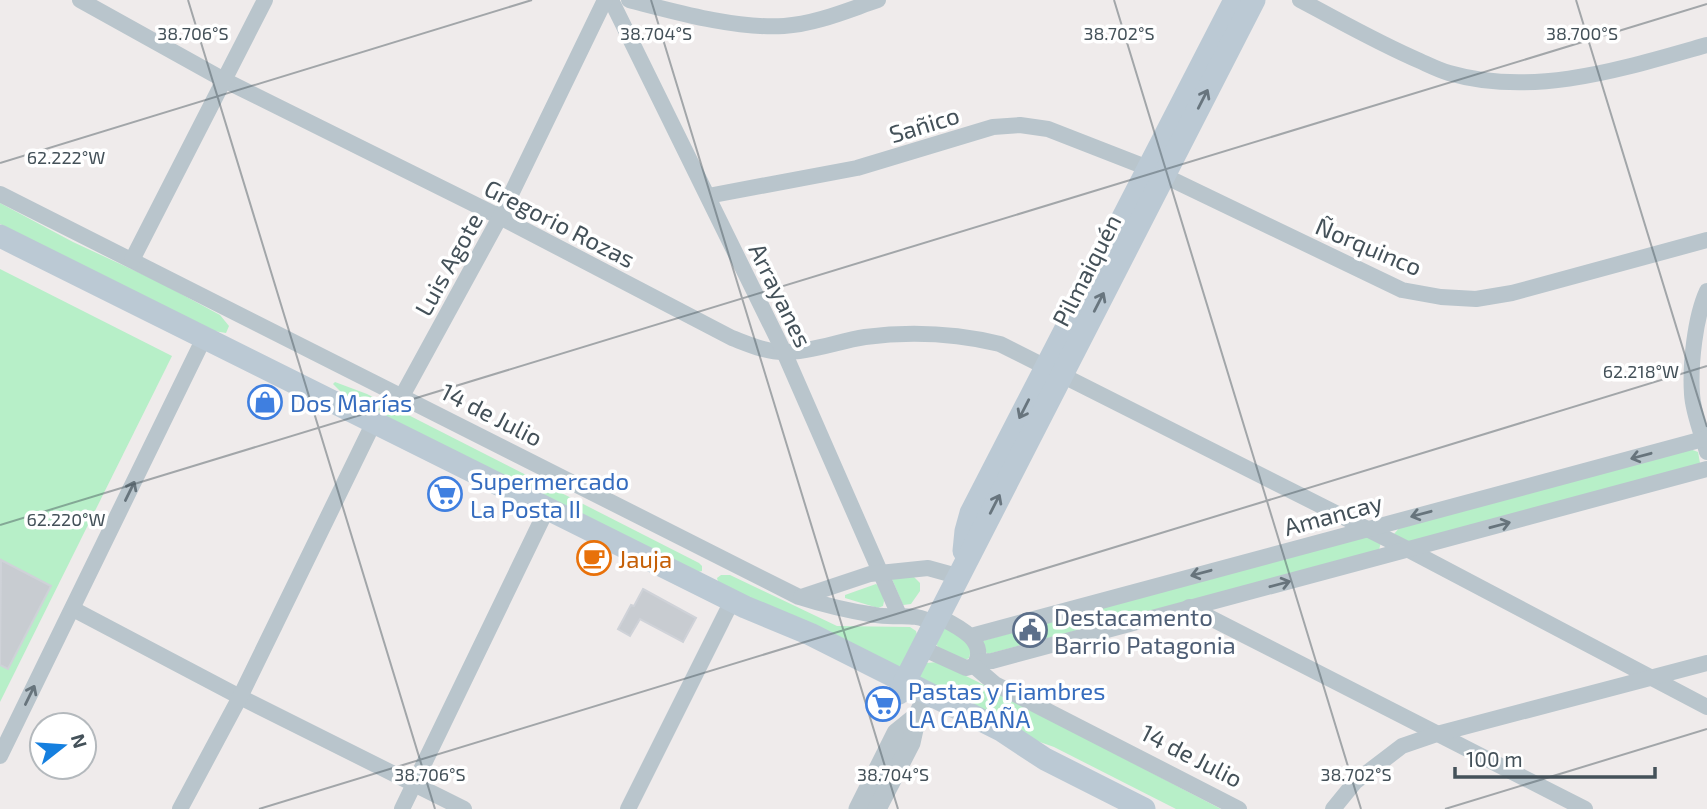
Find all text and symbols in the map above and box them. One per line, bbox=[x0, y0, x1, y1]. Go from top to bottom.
text: 38.706°S bbox=[157, 22, 229, 44]
text: 38.704°S bbox=[620, 22, 692, 44]
text: 38.702°S bbox=[1083, 22, 1155, 44]
text: 38.700°S bbox=[1546, 22, 1618, 44]
one-way arrow bbox=[1197, 89, 1210, 110]
street label: Sañico bbox=[885, 100, 963, 148]
text: 62.222°W bbox=[27, 146, 105, 168]
street label: Gregorio Rozas bbox=[480, 173, 640, 273]
street label: Luis Agote bbox=[408, 208, 488, 320]
street label: Pilmaiquén bbox=[1045, 209, 1127, 331]
street label: Ñorquinco bbox=[1312, 211, 1426, 281]
street label: Arrayanes bbox=[743, 238, 819, 352]
one-way arrow bbox=[1092, 292, 1106, 312]
text: 62.218°W bbox=[1603, 360, 1679, 382]
street label: 14 de Julio bbox=[437, 376, 547, 452]
shop icon: Dos Marías bbox=[246, 383, 284, 421]
place label: Dos Marías bbox=[290, 388, 412, 417]
one-way arrow bbox=[1016, 398, 1030, 419]
one-way arrow bbox=[1630, 450, 1652, 463]
place label: Supermercado La Posta II bbox=[470, 466, 629, 523]
supermarket icon: Supermercado La Posta II bbox=[426, 475, 464, 513]
one-way arrow bbox=[124, 481, 137, 502]
street label: Amancay bbox=[1281, 487, 1386, 541]
one-way arrow bbox=[988, 494, 1002, 515]
text: 62.220°W bbox=[26, 508, 106, 530]
one-way arrow bbox=[1410, 508, 1433, 521]
one-way arrow bbox=[1488, 518, 1510, 531]
cafe icon: Jauja bbox=[575, 539, 613, 577]
place label: Jauja bbox=[618, 544, 672, 573]
one-way arrow bbox=[1191, 567, 1213, 580]
one-way arrow bbox=[1268, 577, 1291, 590]
place label: Destacamento Barrio Patagonia bbox=[1054, 602, 1236, 659]
public building icon: Destacamento Barrio Patagonia bbox=[1011, 611, 1049, 649]
place label: Pastas y Fiambres LA CABAÑA bbox=[908, 676, 1105, 733]
one-way arrow bbox=[24, 685, 38, 706]
supermarket icon: Pastas y Fiambres LA CABAÑA bbox=[864, 685, 902, 723]
north arrow bbox=[28, 711, 98, 781]
street label: 14 de Julio bbox=[1137, 717, 1247, 793]
text: N bbox=[67, 731, 93, 751]
scale bar bbox=[1455, 736, 1654, 780]
text: 100 m bbox=[1466, 746, 1523, 771]
text: 38.706°S bbox=[394, 763, 466, 785]
text: 38.704°S bbox=[857, 763, 929, 785]
text: 38.702°S bbox=[1320, 763, 1392, 785]

